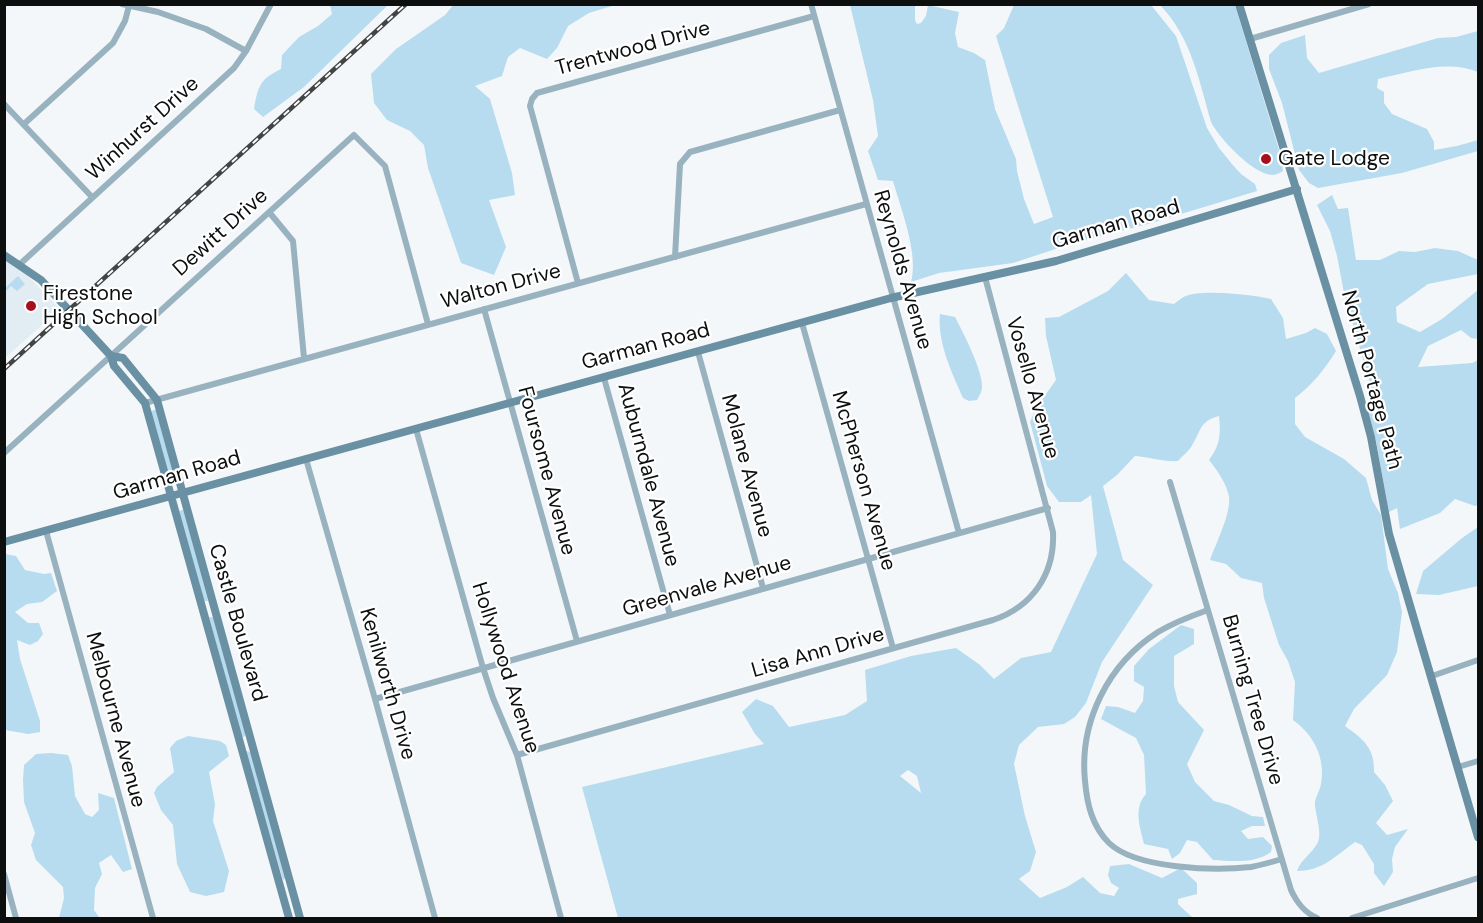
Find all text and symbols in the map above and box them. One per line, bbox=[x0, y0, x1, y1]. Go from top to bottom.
street label: Trentwood Drive bbox=[553, 16, 713, 82]
street label: Winhurst Drive bbox=[81, 72, 205, 186]
place label: Gate Lodge bbox=[1278, 146, 1390, 172]
marker: Gate Lodge bbox=[1259, 152, 1273, 166]
street label: Dewitt Drive bbox=[168, 184, 274, 282]
street label: Reynolds Avenue bbox=[867, 187, 937, 353]
street label: Garman Road bbox=[1049, 195, 1183, 255]
street label: Walton Drive bbox=[438, 259, 564, 315]
place label: Firestone High School bbox=[43, 281, 158, 331]
street label: North Portage Path bbox=[1335, 288, 1407, 472]
marker: Firestone High School bbox=[24, 299, 38, 313]
street label: Vosello Avenue bbox=[1000, 314, 1064, 462]
street label: Garman Road bbox=[579, 318, 713, 376]
street label: Auburndale Avenue bbox=[611, 381, 685, 569]
street label: Foursome Avenue bbox=[511, 384, 581, 558]
street label: McPherson Avenue bbox=[825, 388, 901, 574]
street label: Molane Avenue bbox=[715, 392, 777, 540]
street label: Garman Road bbox=[110, 446, 244, 506]
street label: Castle Boulevard bbox=[202, 541, 272, 705]
street label: Greenvale Avenue bbox=[620, 551, 794, 623]
street label: Hollywood Avenue bbox=[465, 579, 545, 757]
street label: Kenilworth Drive bbox=[353, 605, 421, 763]
street label: Burning Tree Drive bbox=[1216, 612, 1288, 788]
street label: Lisa Ann Drive bbox=[749, 622, 887, 684]
street label: Melbourne Avenue bbox=[79, 630, 151, 810]

